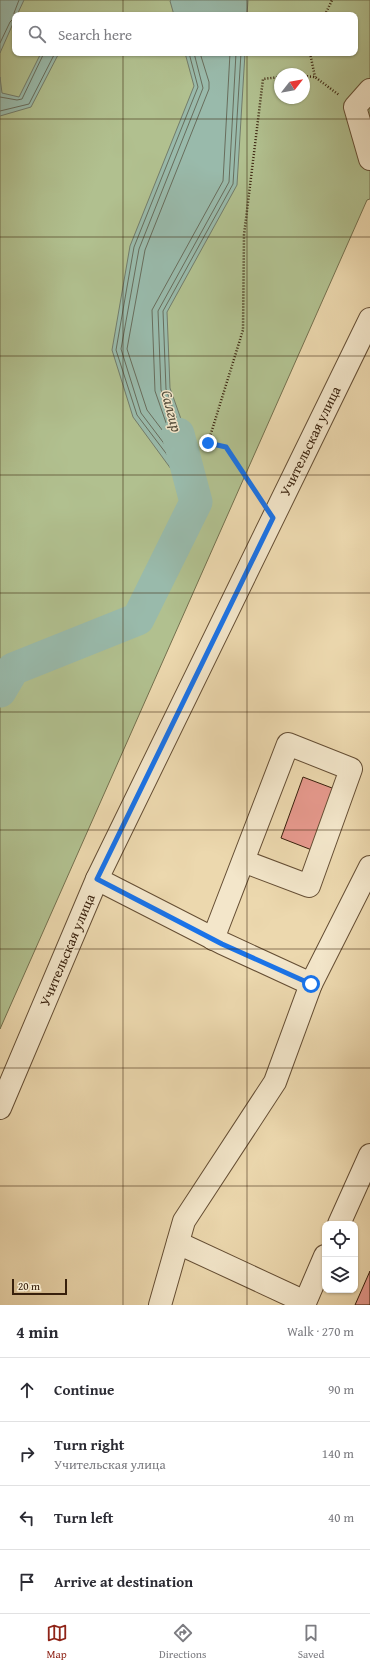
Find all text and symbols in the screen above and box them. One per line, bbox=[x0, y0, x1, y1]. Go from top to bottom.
search box bbox=[12, 12, 358, 56]
icon: search bbox=[26, 23, 48, 45]
text: Search here bbox=[58, 24, 132, 45]
north arrow bbox=[274, 68, 310, 104]
street label: Учительская улица bbox=[275, 382, 345, 499]
water label: Салгир bbox=[156, 388, 188, 434]
route end bbox=[199, 434, 217, 452]
street label: Учительская улица bbox=[34, 890, 100, 1009]
route start bbox=[302, 975, 320, 993]
map controls bbox=[322, 1221, 358, 1293]
button: locate bbox=[322, 1221, 358, 1257]
button: layers bbox=[322, 1257, 358, 1293]
scale bar bbox=[12, 1277, 67, 1296]
text: 20 m bbox=[18, 1278, 40, 1294]
text: 4 min bbox=[16, 1319, 58, 1344]
text: Walk · 270 m bbox=[287, 1322, 354, 1341]
icon: ahead bbox=[16, 1379, 38, 1401]
text: Continue bbox=[54, 1379, 115, 1400]
text: 90 m bbox=[328, 1380, 354, 1399]
text: Turn right bbox=[54, 1434, 125, 1455]
icon: right bbox=[16, 1443, 38, 1465]
text: 140 m bbox=[322, 1444, 354, 1463]
text: Учительская улица bbox=[54, 1455, 166, 1474]
icon: left bbox=[16, 1507, 38, 1529]
text: Turn left bbox=[54, 1507, 113, 1528]
text: 40 m bbox=[328, 1508, 354, 1527]
icon: arrive bbox=[16, 1571, 38, 1593]
text: Arrive at destination bbox=[54, 1571, 193, 1592]
tab: Map bbox=[46, 1622, 68, 1662]
tab: Directions bbox=[159, 1622, 206, 1662]
tab: Saved bbox=[298, 1622, 324, 1662]

